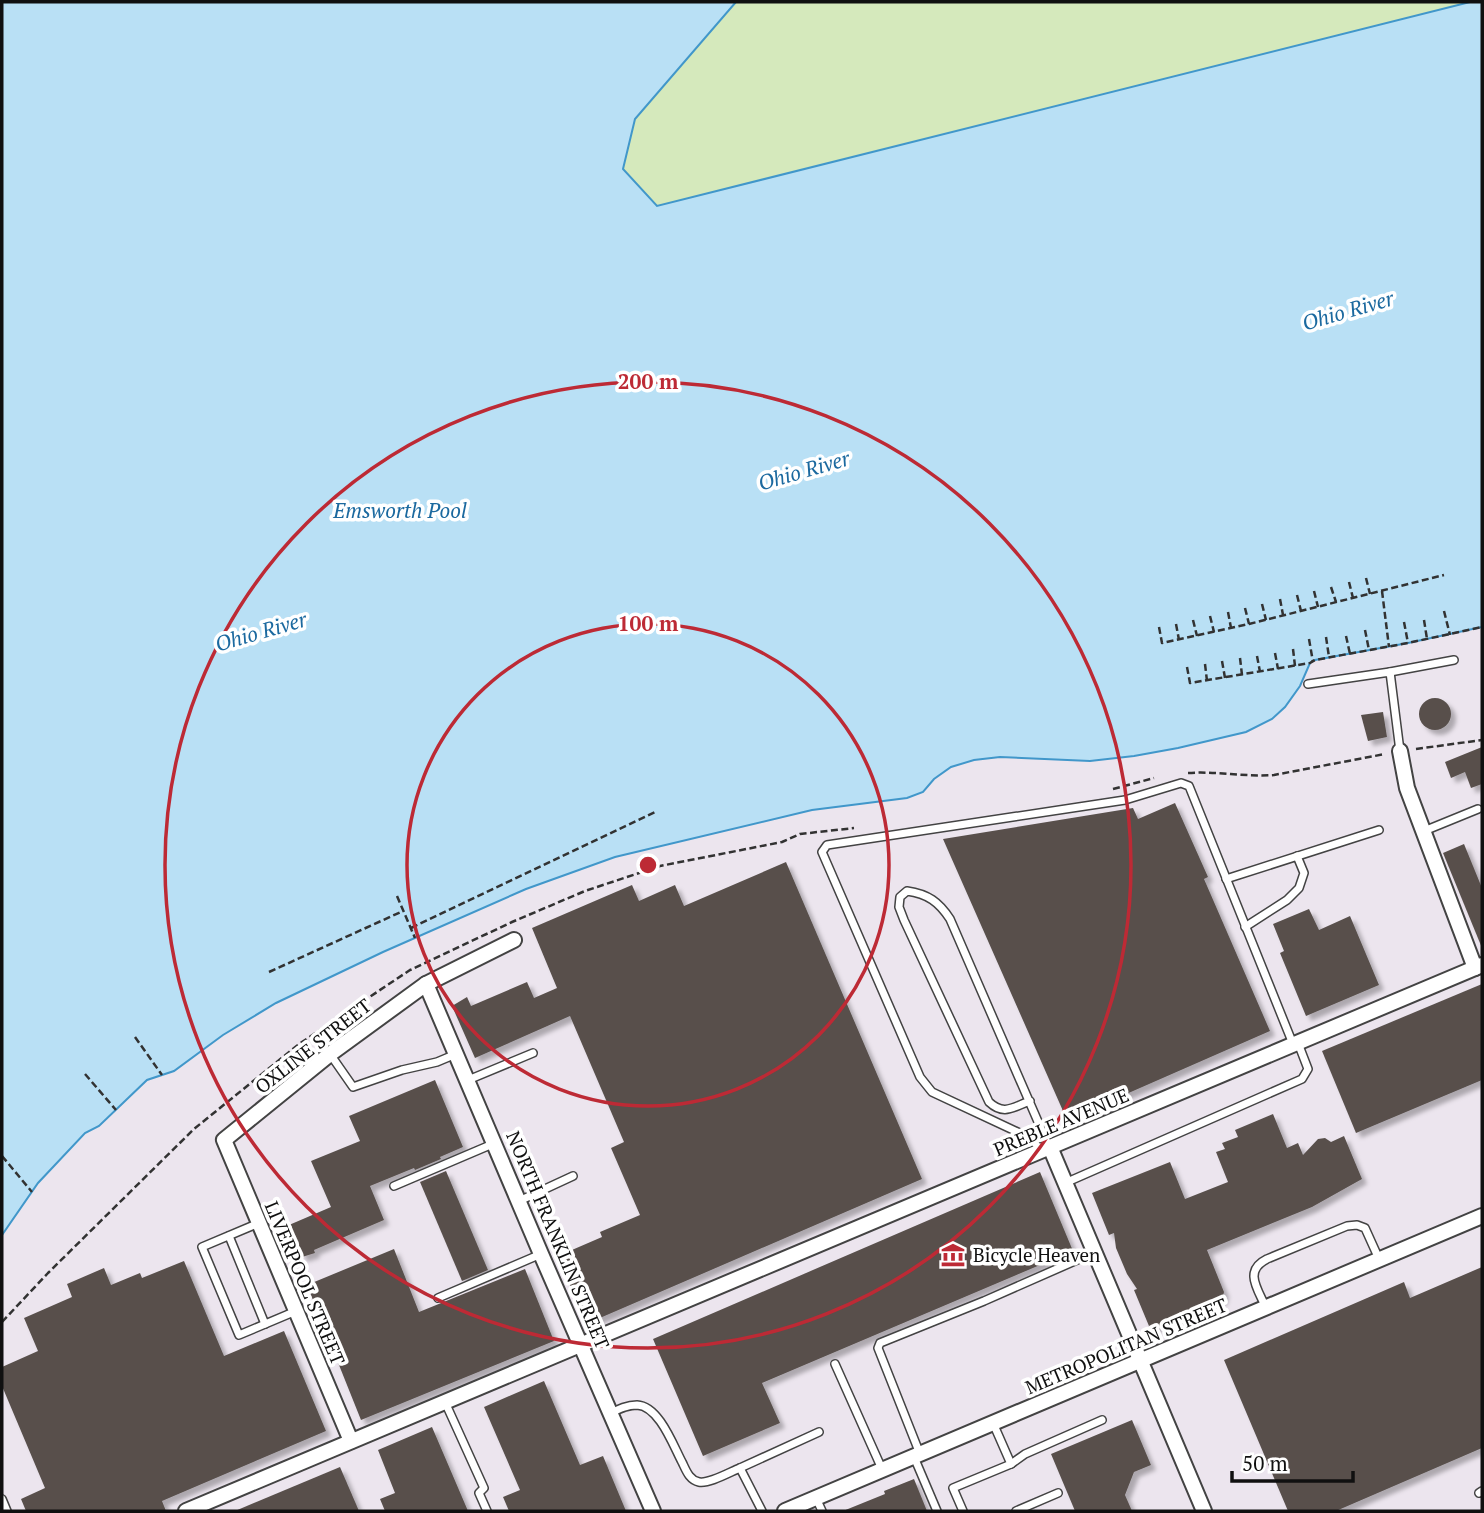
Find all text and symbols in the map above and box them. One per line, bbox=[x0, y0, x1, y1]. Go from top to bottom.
water label: Ohio River bbox=[1299, 283, 1398, 336]
text: 200 m bbox=[618, 367, 679, 395]
water label: Ohio River bbox=[755, 443, 854, 496]
water label: Emsworth Pool bbox=[332, 496, 467, 524]
water label: Ohio River bbox=[212, 604, 311, 657]
text: 100 m bbox=[618, 609, 679, 637]
centre of rings bbox=[636, 853, 660, 877]
street label: OXLINE STREET bbox=[250, 992, 376, 1099]
street label: PREBLE AVENUE bbox=[989, 1082, 1132, 1161]
street label: NORTH FRANKLIN STREET bbox=[501, 1127, 616, 1353]
street label: LIVERPOOL STREET bbox=[260, 1197, 351, 1369]
museum icon: Bicycle Heaven bbox=[939, 1241, 967, 1269]
place label: Bicycle Heaven bbox=[973, 1242, 1100, 1267]
street label: METROPOLITAN STREET bbox=[1021, 1292, 1231, 1399]
scale bar bbox=[1232, 1440, 1353, 1484]
text: 50 m bbox=[1242, 1449, 1288, 1477]

